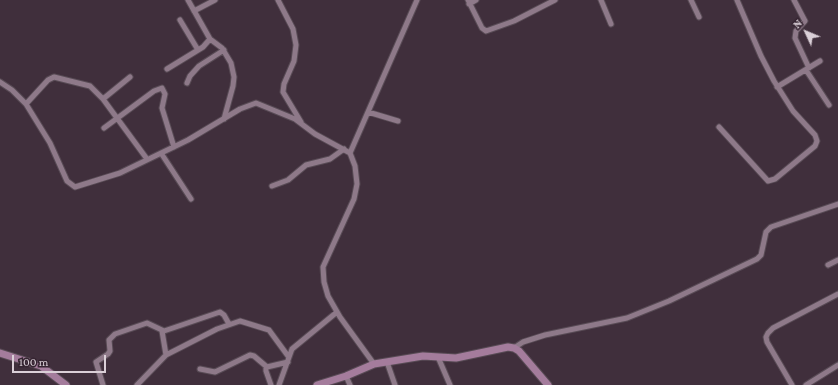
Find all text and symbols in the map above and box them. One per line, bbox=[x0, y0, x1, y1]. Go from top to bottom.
north arrow bbox=[786, 12, 826, 52]
text: N bbox=[790, 17, 804, 31]
scale bar bbox=[14, 347, 108, 373]
text: 100 m bbox=[19, 355, 48, 369]

